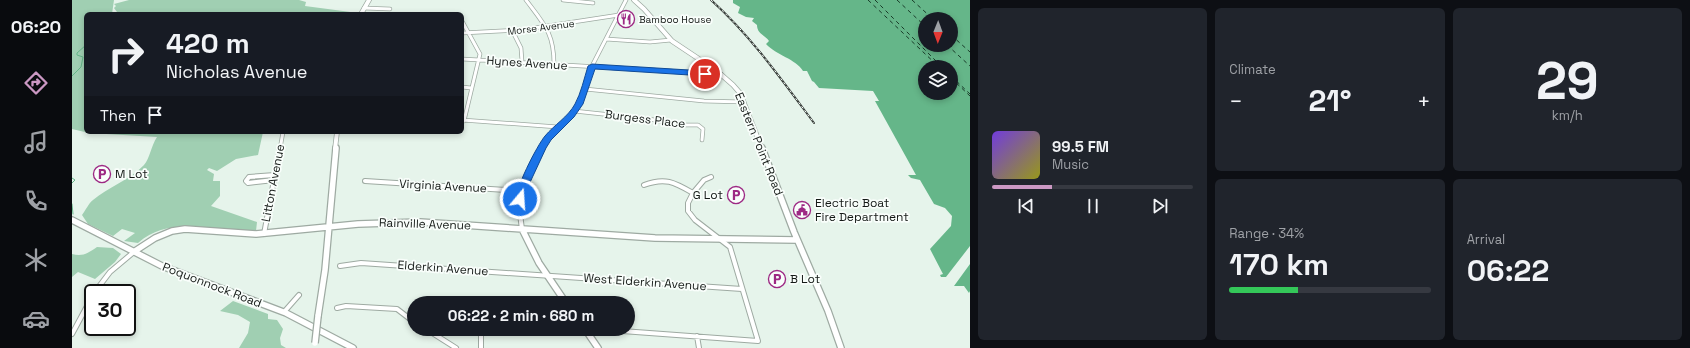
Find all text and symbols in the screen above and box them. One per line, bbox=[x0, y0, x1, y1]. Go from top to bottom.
restaurant icon: Bamboo House bbox=[616, 9, 636, 29]
north arrow bbox=[918, 12, 958, 52]
map controls bbox=[918, 12, 958, 100]
place label: Bamboo House bbox=[639, 13, 711, 26]
text: 06:20 bbox=[11, 15, 61, 38]
street label: Morse Avenue bbox=[507, 17, 575, 38]
text: 420 m bbox=[166, 25, 250, 61]
icon: right bbox=[100, 28, 152, 80]
text: 29 bbox=[1536, 48, 1599, 114]
street label: Hynes Avenue bbox=[486, 52, 568, 74]
pin bbox=[688, 57, 722, 91]
text: Nicholas Avenue bbox=[166, 60, 307, 83]
button: layers bbox=[918, 60, 958, 100]
text: Climate bbox=[1229, 61, 1276, 78]
icon: arrive bbox=[694, 63, 716, 85]
icon: directions bbox=[22, 69, 50, 97]
text: 21° bbox=[1308, 81, 1352, 120]
text: − bbox=[1229, 87, 1243, 115]
text: + bbox=[1417, 87, 1431, 115]
street label: Eastern Point Road bbox=[731, 90, 787, 198]
icon: arrive bbox=[144, 104, 166, 126]
text: Then bbox=[100, 106, 136, 125]
street label: Burgess Place bbox=[604, 106, 686, 132]
text: km/h bbox=[1552, 107, 1583, 124]
icon: music bbox=[22, 128, 50, 156]
text: 99.5 FM bbox=[1052, 137, 1109, 156]
street label: Litton Avenue bbox=[258, 143, 288, 223]
text: Music bbox=[1052, 156, 1089, 173]
parking icon: M Lot bbox=[92, 164, 112, 184]
place label: M Lot bbox=[115, 166, 148, 182]
street label: Virginia Avenue bbox=[399, 176, 487, 196]
position arrow bbox=[499, 178, 541, 220]
parking icon: G Lot bbox=[726, 185, 746, 205]
icon: phone bbox=[22, 187, 50, 215]
place label: G Lot bbox=[693, 187, 723, 203]
place label: Electric Boat Fire Department bbox=[815, 195, 909, 225]
icon: previous bbox=[1015, 195, 1037, 217]
icon: pause bbox=[1082, 195, 1104, 217]
icon: next bbox=[1149, 195, 1171, 217]
public building icon: Electric Boat Fire Department bbox=[792, 200, 812, 220]
street label: Rainville Avenue bbox=[379, 214, 471, 234]
text: Range · 34% bbox=[1229, 225, 1304, 242]
text: Arrival bbox=[1467, 231, 1505, 248]
text: 170 km bbox=[1229, 245, 1329, 284]
icon: climate bbox=[22, 246, 50, 274]
text: 06:22 bbox=[1467, 251, 1549, 290]
street label: Elderkin Avenue bbox=[397, 257, 489, 279]
street label: Poquonnock Road bbox=[160, 259, 264, 311]
parking icon: B Lot bbox=[767, 269, 787, 289]
street label: West Elderkin Avenue bbox=[583, 270, 707, 294]
place label: B Lot bbox=[790, 271, 820, 287]
speed limit sign: 30 bbox=[84, 284, 136, 336]
icon: car bbox=[22, 305, 50, 333]
text: 06:22 · 2 min · 680 m bbox=[448, 306, 594, 325]

